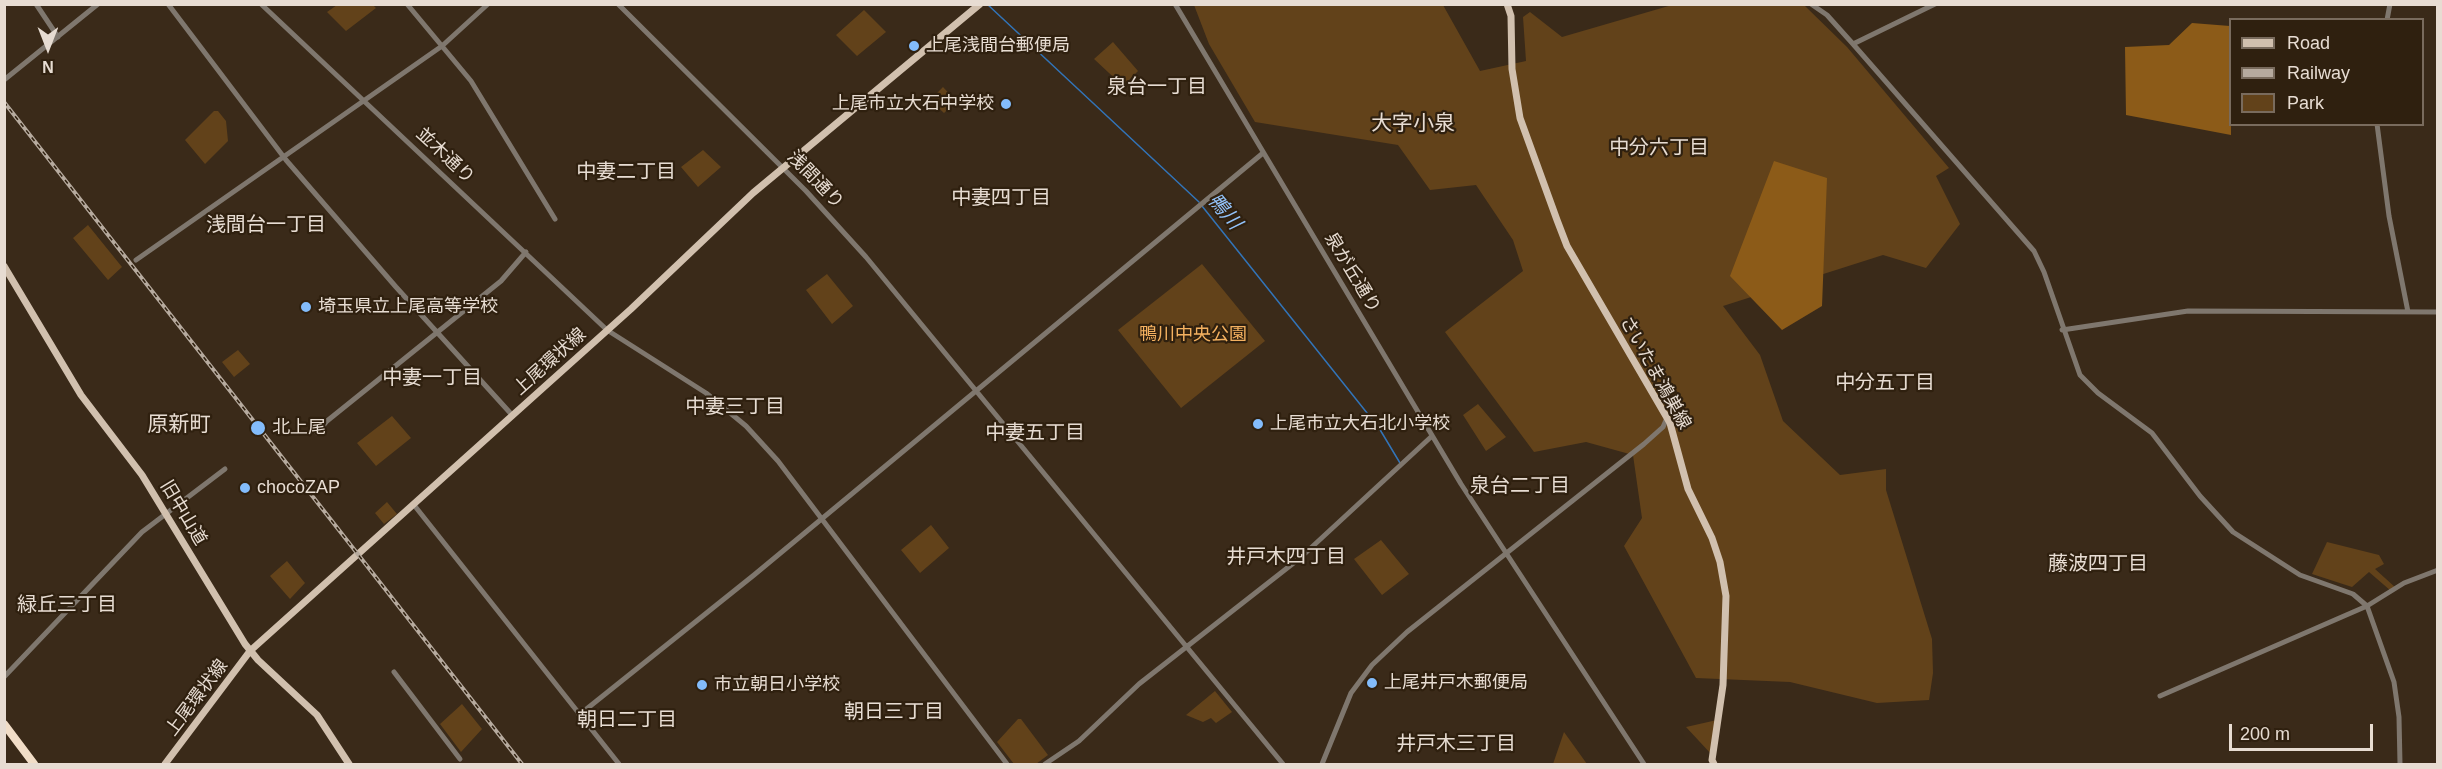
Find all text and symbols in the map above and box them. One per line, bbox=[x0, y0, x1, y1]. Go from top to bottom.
north arrow bbox=[18, 18, 78, 78]
legend bbox=[2229, 18, 2424, 126]
text: Road bbox=[2287, 33, 2330, 53]
place label: 上尾浅間台郵便局 bbox=[926, 35, 1070, 57]
marker: 上尾浅間台郵便局 bbox=[907, 39, 921, 53]
text: N bbox=[42, 58, 54, 75]
text: Railway bbox=[2287, 63, 2350, 83]
district label: 泉台一丁目 bbox=[1107, 75, 1207, 99]
place label: 上尾市立大石中学校 bbox=[832, 93, 994, 115]
text: Park bbox=[2287, 93, 2324, 113]
marker: 上尾市立大石中学校 bbox=[999, 97, 1013, 111]
district label: 大字小泉 bbox=[1371, 111, 1455, 137]
street label: 並木通り bbox=[411, 124, 479, 188]
district label: 中分六丁目 bbox=[1609, 136, 1709, 160]
street label: 浅間通り bbox=[782, 147, 848, 213]
district label: 中妻二丁目 bbox=[576, 160, 676, 184]
district label: 中妻四丁目 bbox=[951, 186, 1051, 210]
water label: 鴨川 bbox=[1202, 189, 1246, 235]
district label: 浅間台一丁目 bbox=[206, 213, 326, 237]
street label: 泉が丘通り bbox=[1320, 229, 1384, 317]
place label: 埼玉県立上尾高等学校 bbox=[318, 296, 498, 318]
marker: 埼玉県立上尾高等学校 bbox=[299, 300, 313, 314]
street label: さいたま鴻巣線 bbox=[1615, 313, 1695, 433]
street label: 上尾環状線 bbox=[509, 324, 591, 400]
park label: 鴨川中央公園 bbox=[1139, 324, 1247, 346]
district label: 中妻一丁目 bbox=[382, 366, 482, 390]
district label: 中分五丁目 bbox=[1835, 371, 1935, 395]
district label: 中妻三丁目 bbox=[685, 395, 785, 419]
district label: 原新町 bbox=[148, 412, 210, 438]
place label: 上尾市立大石北小学校 bbox=[1270, 413, 1450, 435]
place label: 北上尾 bbox=[272, 417, 326, 439]
marker: 上尾市立大石北小学校 bbox=[1251, 417, 1265, 431]
marker: 北上尾 bbox=[249, 419, 267, 437]
district label: 中妻五丁目 bbox=[985, 421, 1085, 445]
district label: 泉台二丁目 bbox=[1470, 474, 1570, 498]
street label: 旧中山道 bbox=[155, 477, 211, 549]
place label: chocoZAP bbox=[257, 477, 340, 499]
marker: chocoZAP bbox=[238, 481, 252, 495]
district label: 井戸木四丁目 bbox=[1226, 545, 1346, 569]
district label: 藤波四丁目 bbox=[2048, 552, 2148, 576]
district label: 緑丘三丁目 bbox=[17, 593, 117, 617]
street label: 上尾環状線 bbox=[161, 656, 233, 740]
place label: 上尾井戸木郵便局 bbox=[1384, 672, 1528, 694]
place label: 市立朝日小学校 bbox=[714, 674, 840, 696]
marker: 上尾井戸木郵便局 bbox=[1365, 676, 1379, 690]
marker: 市立朝日小学校 bbox=[695, 678, 709, 692]
district label: 朝日三丁目 bbox=[844, 700, 944, 724]
district label: 朝日二丁目 bbox=[577, 708, 677, 732]
scale bar bbox=[2232, 712, 2376, 750]
text: 200 m bbox=[2240, 724, 2290, 744]
district label: 井戸木三丁目 bbox=[1396, 732, 1516, 756]

